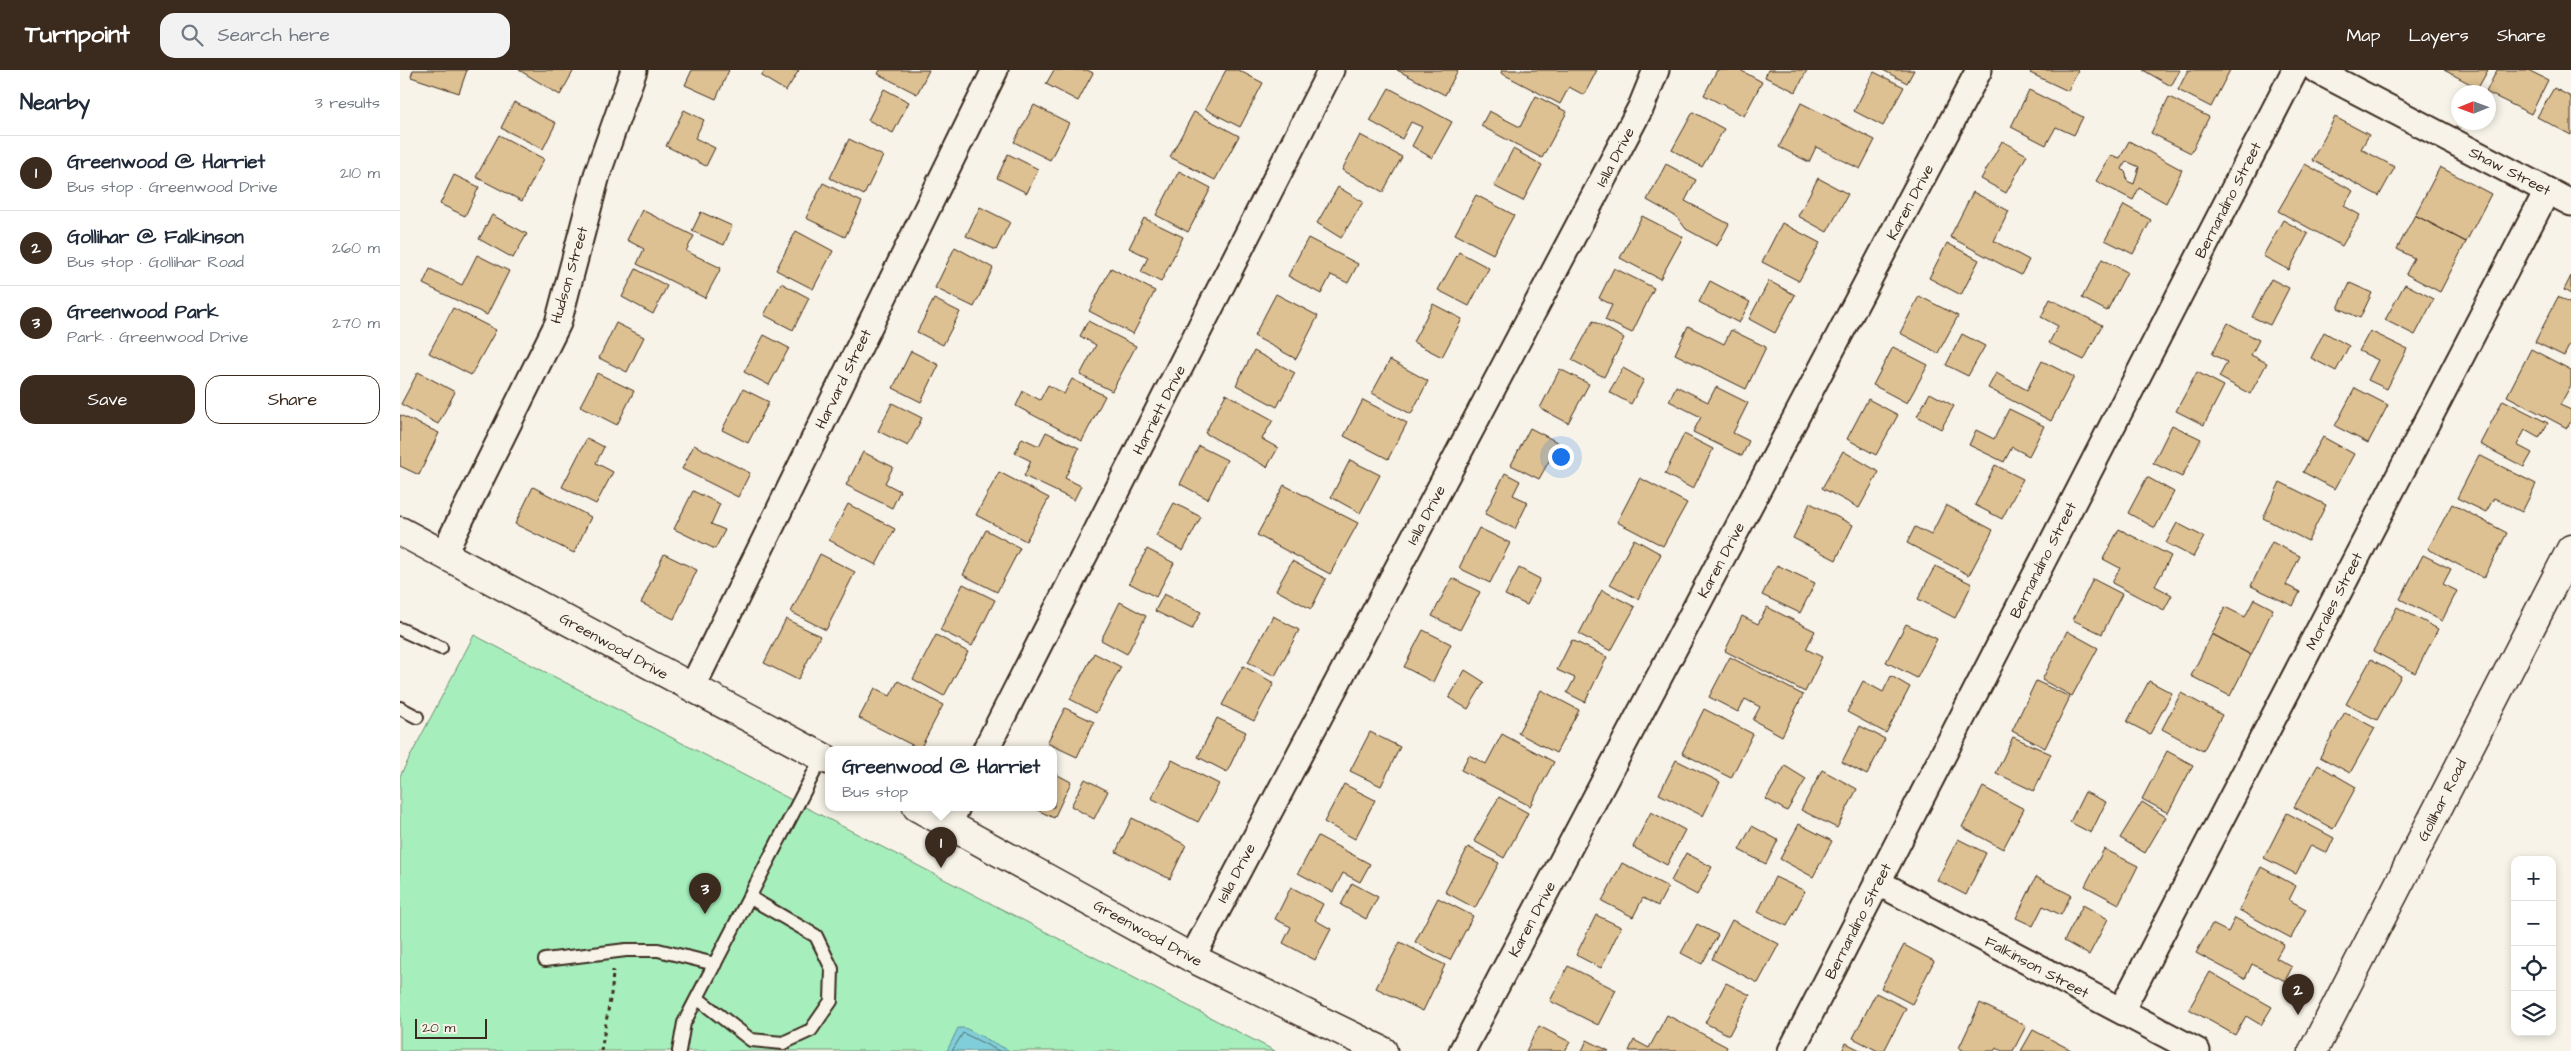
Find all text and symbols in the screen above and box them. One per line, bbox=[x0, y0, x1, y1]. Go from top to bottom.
search box bbox=[160, 13, 510, 58]
text: Turnpoint bbox=[25, 18, 130, 52]
icon: search bbox=[178, 21, 206, 49]
text: Search here bbox=[218, 22, 330, 49]
text: Map bbox=[2346, 23, 2380, 48]
text: Layers bbox=[2408, 23, 2469, 48]
text: Share bbox=[2497, 23, 2546, 48]
north arrow bbox=[2451, 85, 2496, 130]
text: Nearby bbox=[20, 88, 90, 117]
text: 3 results bbox=[315, 92, 380, 114]
street label: Islla Drive bbox=[1591, 124, 1640, 191]
street label: Bernandino Street bbox=[2190, 138, 2267, 262]
street label: Shaw Street bbox=[2465, 142, 2554, 201]
text: Greenwood @ Harriet bbox=[67, 149, 265, 176]
street label: Karen Drive bbox=[1882, 161, 1939, 244]
text: 1 bbox=[35, 162, 37, 184]
text: 210 m bbox=[340, 162, 380, 184]
text: Bus stop · Greenwood Drive bbox=[67, 176, 278, 198]
text: Gollihar @ Falkinson bbox=[67, 224, 244, 251]
street label: Hudson Street bbox=[546, 224, 593, 326]
text: 2 bbox=[31, 237, 41, 259]
text: 260 m bbox=[332, 237, 380, 259]
text: Bus stop · Gollihar Road bbox=[67, 251, 244, 273]
text: Greenwood Park bbox=[67, 299, 219, 326]
text: 3 bbox=[32, 312, 40, 334]
text: 270 m bbox=[332, 312, 380, 334]
text: Park · Greenwood Drive bbox=[67, 326, 248, 348]
street label: Harvard Street bbox=[810, 326, 877, 433]
street label: Harriett Drive bbox=[1128, 362, 1191, 459]
button: Save bbox=[20, 375, 195, 424]
button: Share bbox=[205, 375, 380, 424]
your location bbox=[1548, 444, 1574, 470]
street label: Islla Drive bbox=[1402, 482, 1451, 549]
street label: Bernandino Street bbox=[2005, 498, 2082, 622]
street label: Karen Drive bbox=[1693, 519, 1750, 602]
street label: Morales Street bbox=[2301, 549, 2368, 654]
street label: Greenwood Drive bbox=[556, 608, 672, 685]
popup bbox=[825, 746, 1057, 811]
text: Greenwood @ Harriet bbox=[842, 754, 1040, 781]
street label: Gollihar Road bbox=[2413, 755, 2472, 845]
text: Bus stop bbox=[842, 781, 908, 803]
pin: 1 bbox=[925, 827, 957, 868]
street label: Islla Drive bbox=[1212, 840, 1261, 907]
map controls bbox=[2511, 856, 2556, 1036]
button: + bbox=[2511, 856, 2556, 901]
street label: Bernandino Street bbox=[1820, 859, 1897, 983]
pin: 3 bbox=[689, 873, 721, 914]
street label: Karen Drive bbox=[1504, 878, 1561, 961]
street label: Greenwood Drive bbox=[1090, 895, 1206, 972]
button: − bbox=[2511, 901, 2556, 946]
street label: Falkinson Street bbox=[1981, 931, 2093, 1004]
button: locate bbox=[2511, 946, 2556, 991]
pin: 2 bbox=[2282, 974, 2314, 1015]
button: layers bbox=[2511, 991, 2556, 1036]
scale bar bbox=[415, 1016, 488, 1039]
text: 20 m bbox=[422, 1018, 455, 1038]

